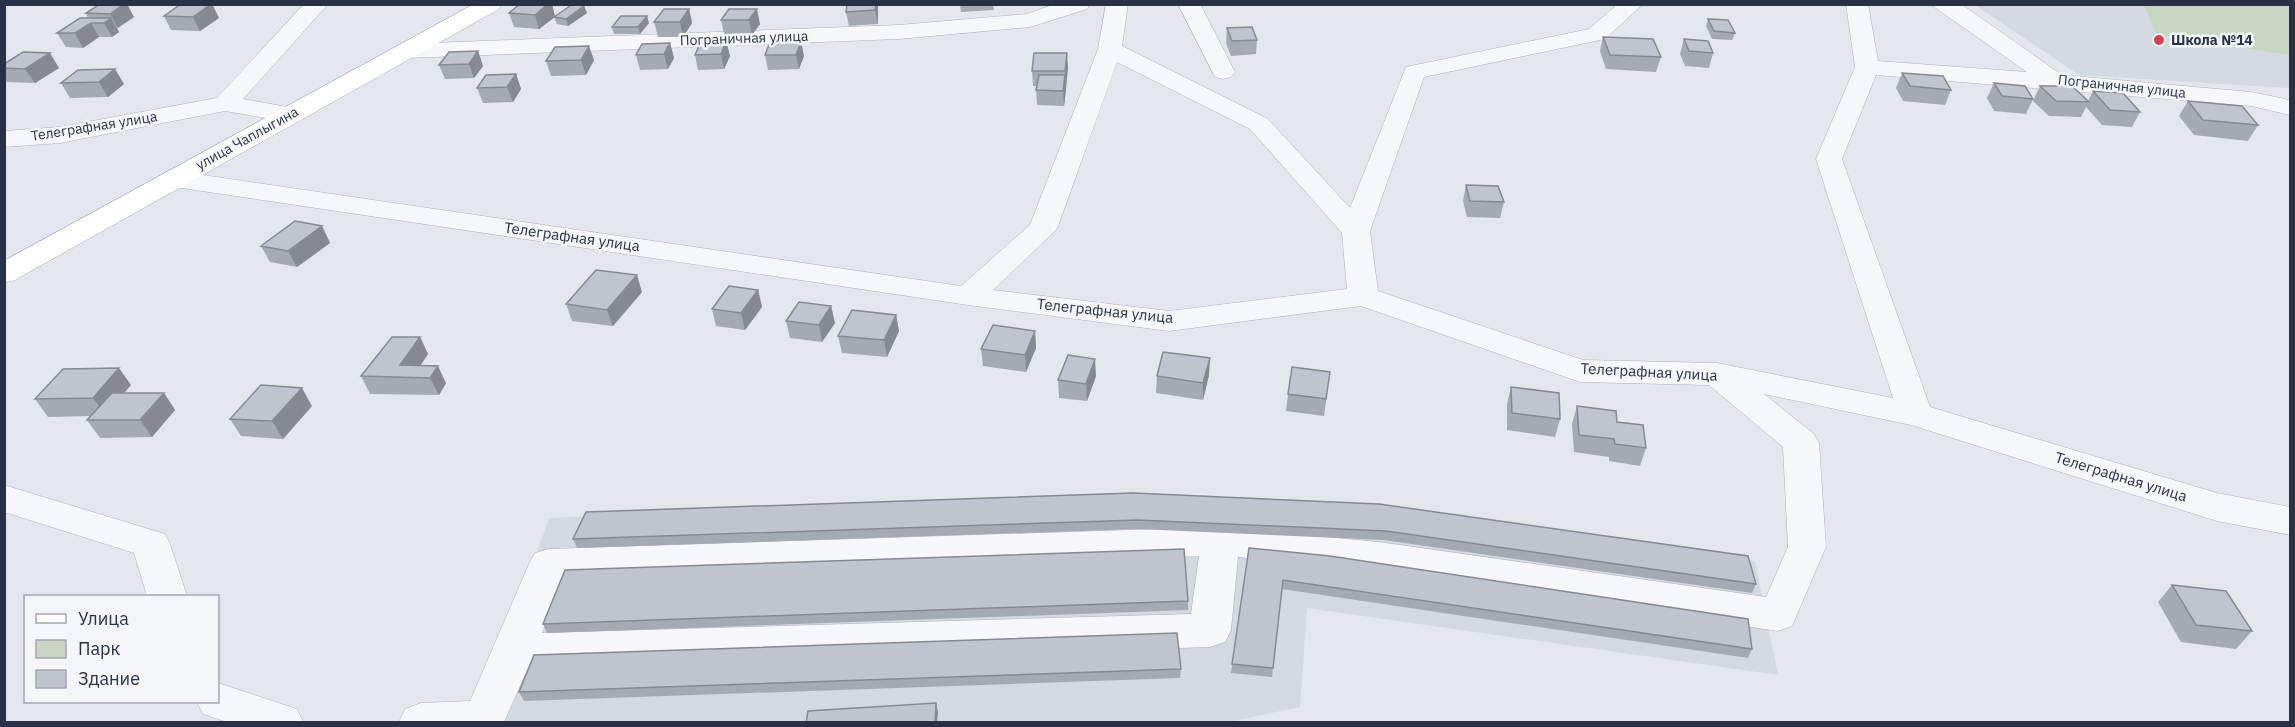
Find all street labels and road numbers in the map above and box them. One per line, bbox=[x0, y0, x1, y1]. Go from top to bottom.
street label: Пограничная улица bbox=[679, 27, 809, 49]
street label: Пограничная улица bbox=[2057, 70, 2187, 102]
street label: улица Чаплыгина bbox=[192, 102, 302, 174]
street label: Телеграфная улица bbox=[29, 107, 159, 145]
street label: Телеграфная улица bbox=[503, 218, 641, 255]
street label: Телеграфная улица bbox=[1036, 294, 1174, 327]
street label: Телеграфная улица bbox=[1580, 358, 1718, 385]
street label: Телеграфная улица bbox=[2053, 447, 2189, 506]

